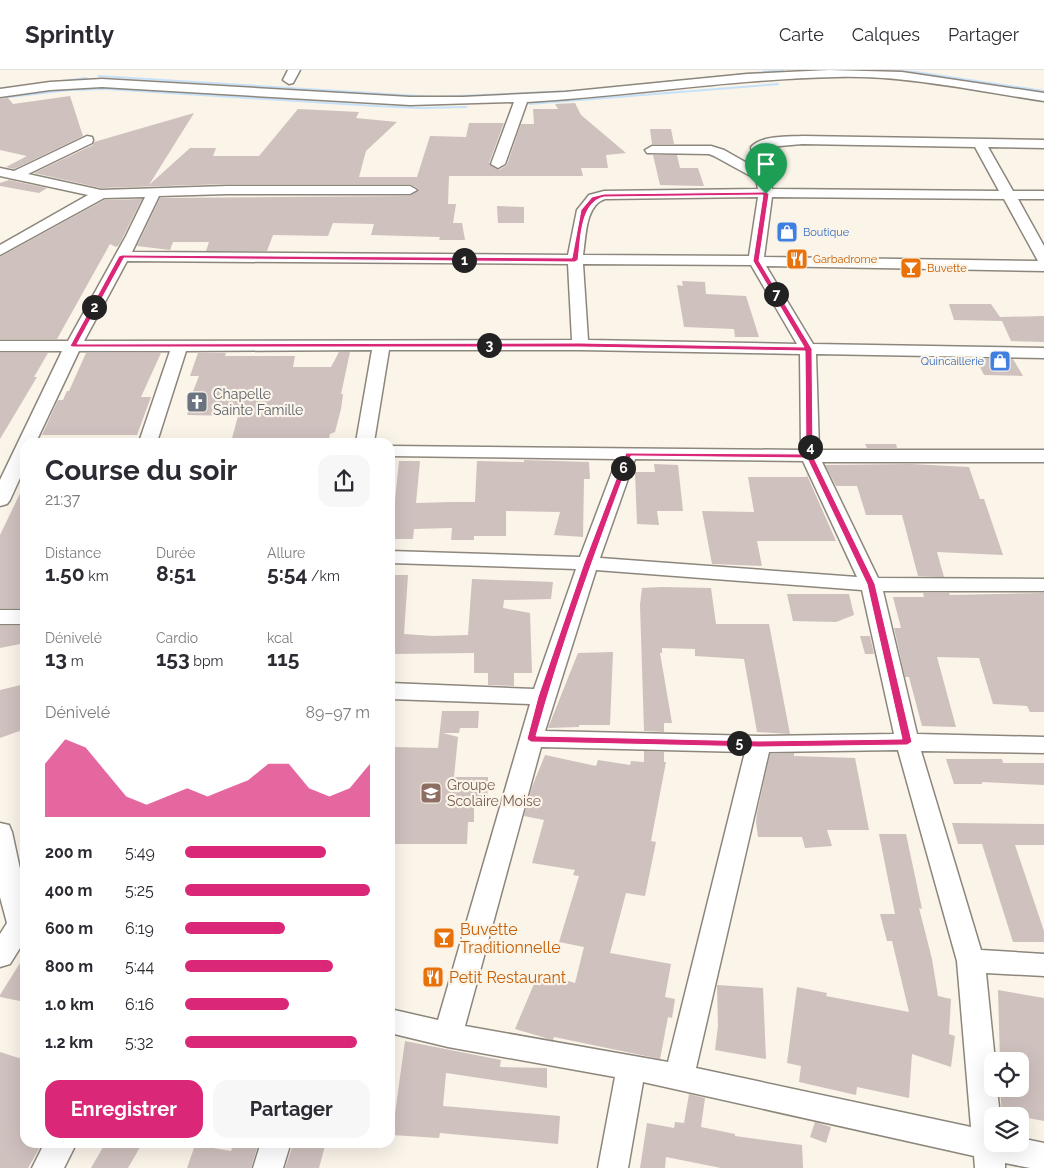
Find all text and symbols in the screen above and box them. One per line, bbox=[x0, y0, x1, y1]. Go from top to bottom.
text: Sprintly bbox=[25, 20, 114, 49]
text: Carte bbox=[779, 24, 824, 45]
text: Calques bbox=[852, 24, 920, 45]
text: Partager bbox=[948, 24, 1019, 45]
pin bbox=[745, 143, 787, 194]
icon: arrive bbox=[752, 150, 780, 178]
shop icon: Boutique bbox=[775, 220, 799, 244]
place label: Boutique bbox=[803, 226, 850, 239]
restaurant icon: Garbadrome bbox=[785, 247, 809, 271]
pin: 1 bbox=[452, 248, 476, 272]
text: 1 bbox=[461, 252, 468, 268]
place label: Garbadrome bbox=[813, 253, 878, 266]
bar icon: Buvette bbox=[899, 256, 923, 280]
place label: Buvette bbox=[927, 262, 967, 275]
pin: 7 bbox=[764, 282, 788, 306]
text: 7 bbox=[773, 286, 780, 302]
pin: 2 bbox=[82, 294, 106, 320]
text: 2 bbox=[91, 299, 98, 315]
pin: 3 bbox=[476, 332, 502, 358]
text: 3 bbox=[486, 337, 493, 353]
shop icon: Quincaillerie bbox=[988, 349, 1012, 373]
place label: Quincaillerie bbox=[921, 355, 985, 368]
place label: Chapelle Sainte Famille bbox=[213, 386, 303, 418]
church icon: Chapelle Sainte Famille bbox=[185, 390, 209, 414]
pin: 4 bbox=[798, 434, 822, 460]
text: 4 bbox=[807, 439, 815, 455]
text: Course du soir bbox=[45, 454, 237, 487]
button: share bbox=[318, 455, 370, 507]
pin: 6 bbox=[610, 456, 636, 480]
text: 6 bbox=[619, 460, 628, 476]
text: 21:37 bbox=[45, 490, 80, 509]
text: Distance bbox=[45, 545, 101, 561]
text: Durée bbox=[156, 545, 195, 561]
text: Allure bbox=[267, 545, 305, 561]
text: 1.50 bbox=[45, 561, 85, 586]
text: 8:51 bbox=[156, 561, 196, 586]
text: 5:54 bbox=[267, 561, 307, 586]
text: km bbox=[85, 568, 109, 584]
text: /km bbox=[307, 568, 340, 584]
text: Dénivelé bbox=[45, 630, 102, 646]
text: Cardio bbox=[156, 630, 198, 646]
text: kcal bbox=[267, 630, 293, 646]
text: 13 bbox=[45, 646, 67, 671]
text: 153 bbox=[156, 646, 190, 671]
text: 115 bbox=[267, 646, 299, 671]
text: m bbox=[67, 653, 84, 669]
text: bpm bbox=[190, 653, 223, 669]
text: Dénivelé bbox=[45, 703, 110, 722]
text: 89–97 m bbox=[305, 703, 370, 722]
pin: 5 bbox=[726, 730, 752, 756]
text: 5 bbox=[736, 735, 743, 751]
place label: Groupe Scolaire Moise bbox=[447, 777, 541, 809]
school or university icon: Groupe Scolaire Moise bbox=[419, 781, 443, 805]
text: 200 m bbox=[45, 843, 92, 862]
text: 5:49 bbox=[125, 843, 155, 862]
text: 400 m bbox=[45, 881, 93, 900]
text: 5:25 bbox=[125, 881, 154, 900]
text: 600 m bbox=[45, 919, 93, 938]
text: 6:19 bbox=[125, 919, 154, 938]
place label: Buvette Traditionnelle bbox=[460, 920, 561, 957]
bar icon: Buvette Traditionnelle bbox=[432, 926, 456, 950]
text: 800 m bbox=[45, 957, 93, 976]
text: 5:44 bbox=[125, 957, 154, 976]
restaurant icon: Petit Restaurant bbox=[421, 965, 445, 989]
place label: Petit Restaurant bbox=[449, 968, 567, 987]
text: 1.0 km bbox=[45, 995, 94, 1014]
text: 6:16 bbox=[125, 995, 154, 1014]
text: 1.2 km bbox=[45, 1033, 93, 1052]
text: 5:32 bbox=[125, 1033, 154, 1052]
map controls bbox=[984, 1052, 1029, 1152]
button: locate bbox=[984, 1052, 1029, 1097]
button: Enregistrer bbox=[45, 1080, 203, 1138]
button: Partager bbox=[213, 1080, 370, 1138]
button: layers bbox=[984, 1107, 1029, 1152]

